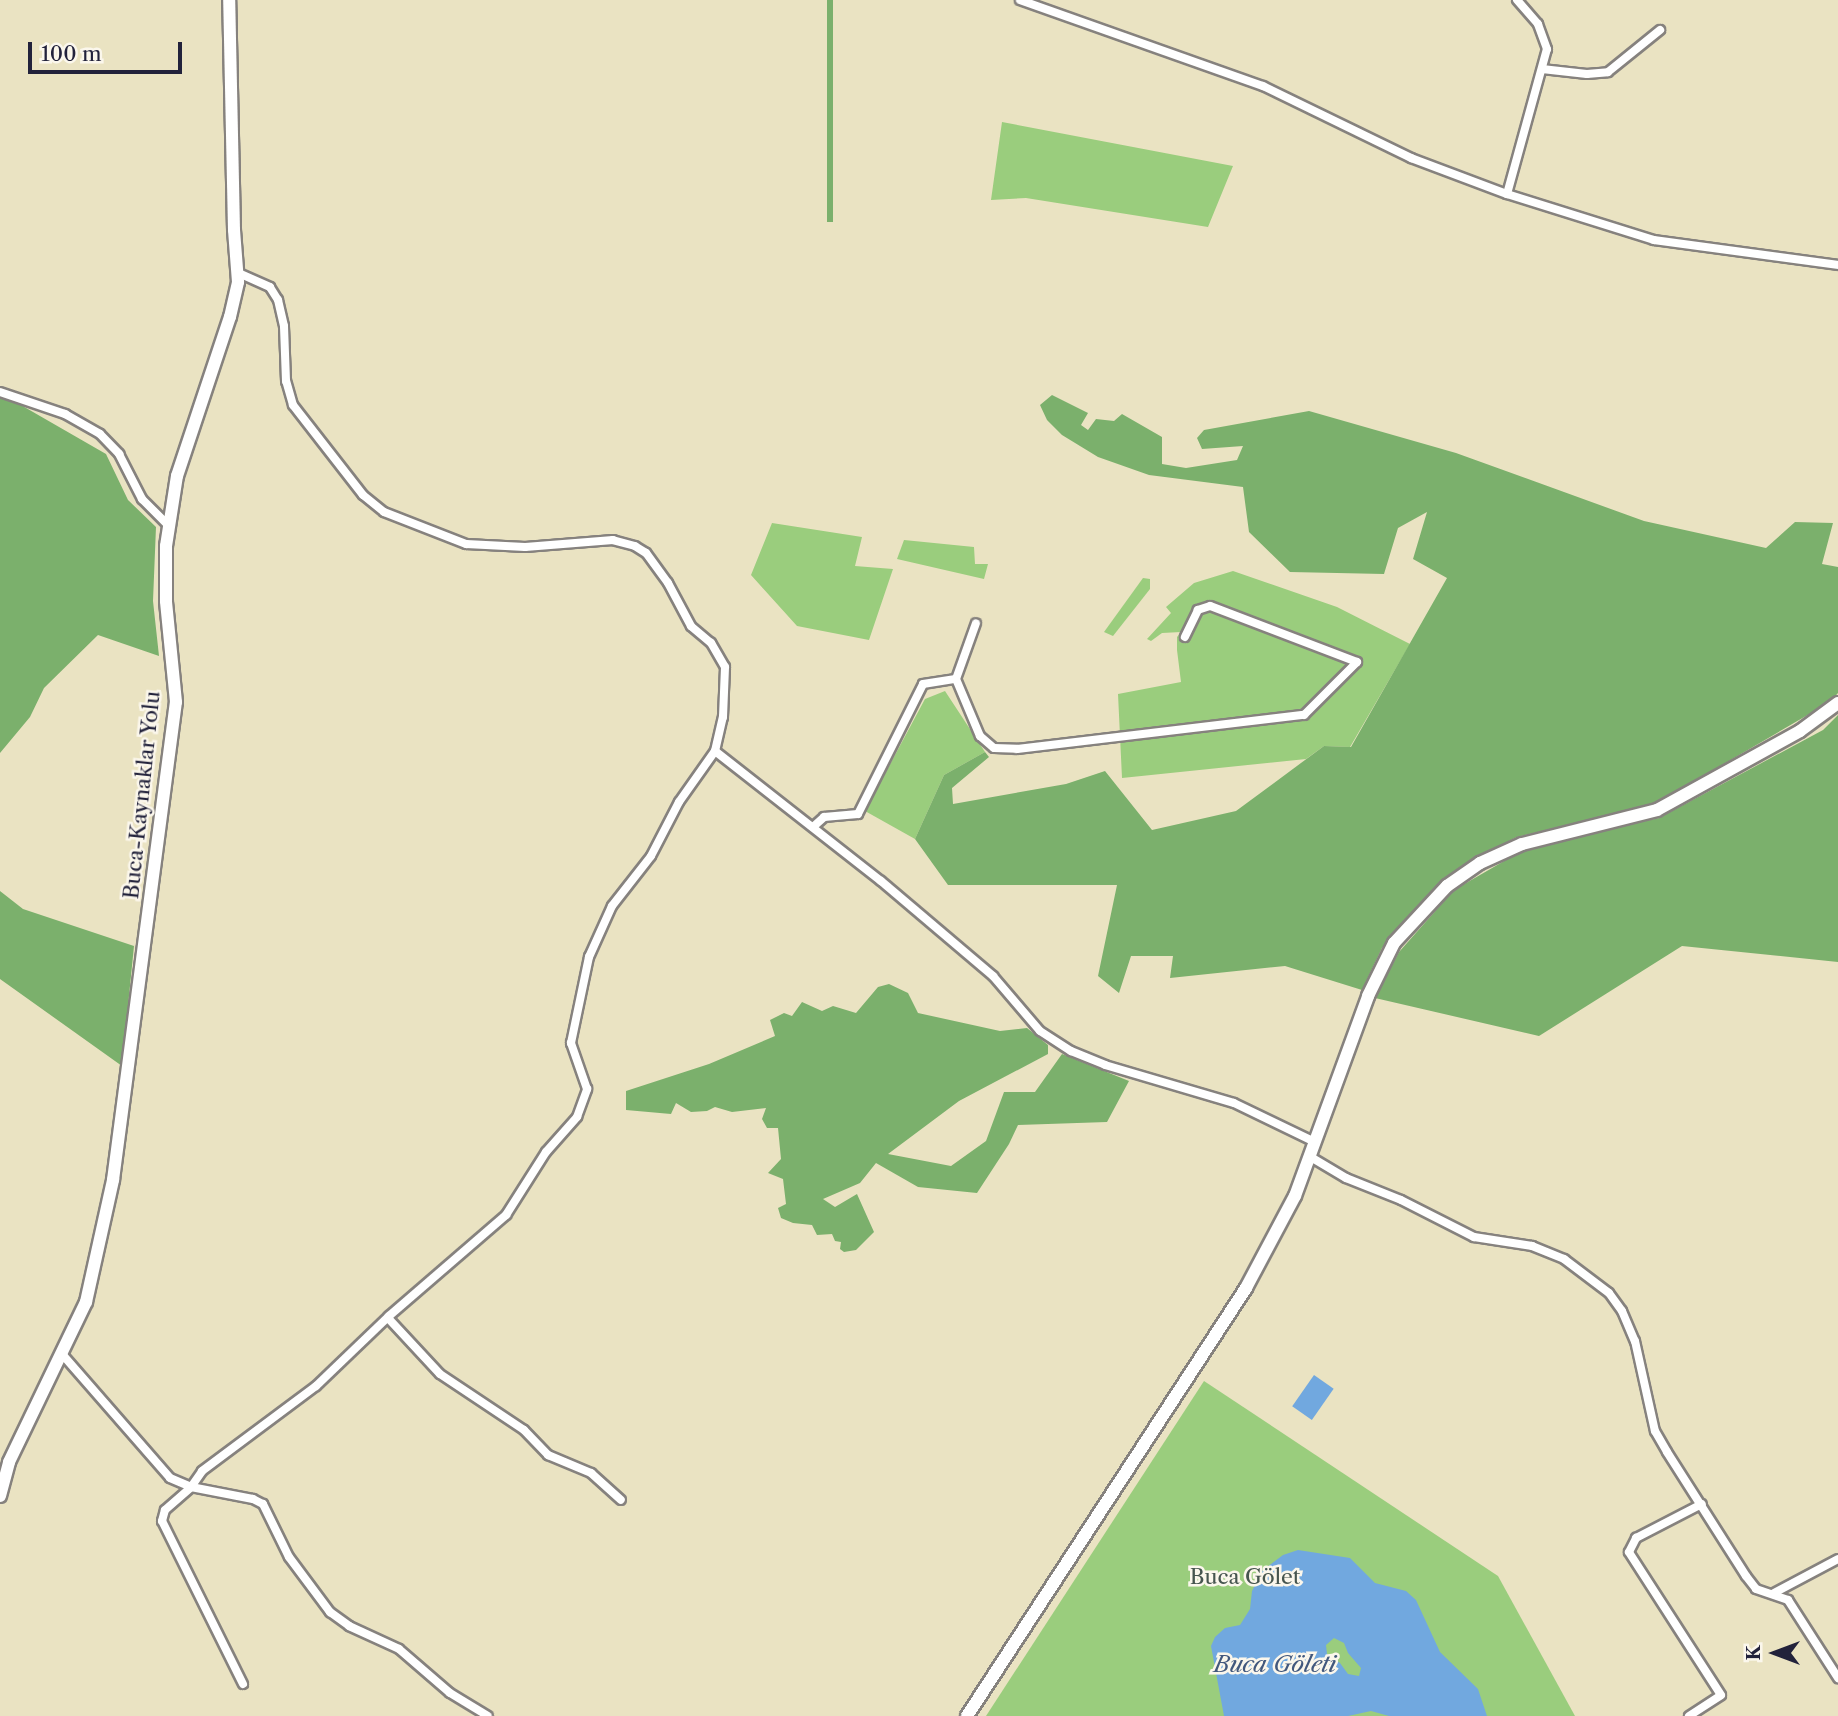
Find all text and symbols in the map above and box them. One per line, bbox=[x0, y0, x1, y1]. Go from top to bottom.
scale bar bbox=[32, 28, 186, 72]
text: 100 m bbox=[41, 41, 102, 66]
street label: Buca-Kaynaklar Yolu bbox=[118, 689, 166, 901]
park label: Buca Gölet bbox=[1190, 1564, 1300, 1590]
north arrow bbox=[1740, 1618, 1810, 1688]
text: K bbox=[1742, 1645, 1765, 1661]
water label: Buca Göleti bbox=[1214, 1650, 1336, 1678]

